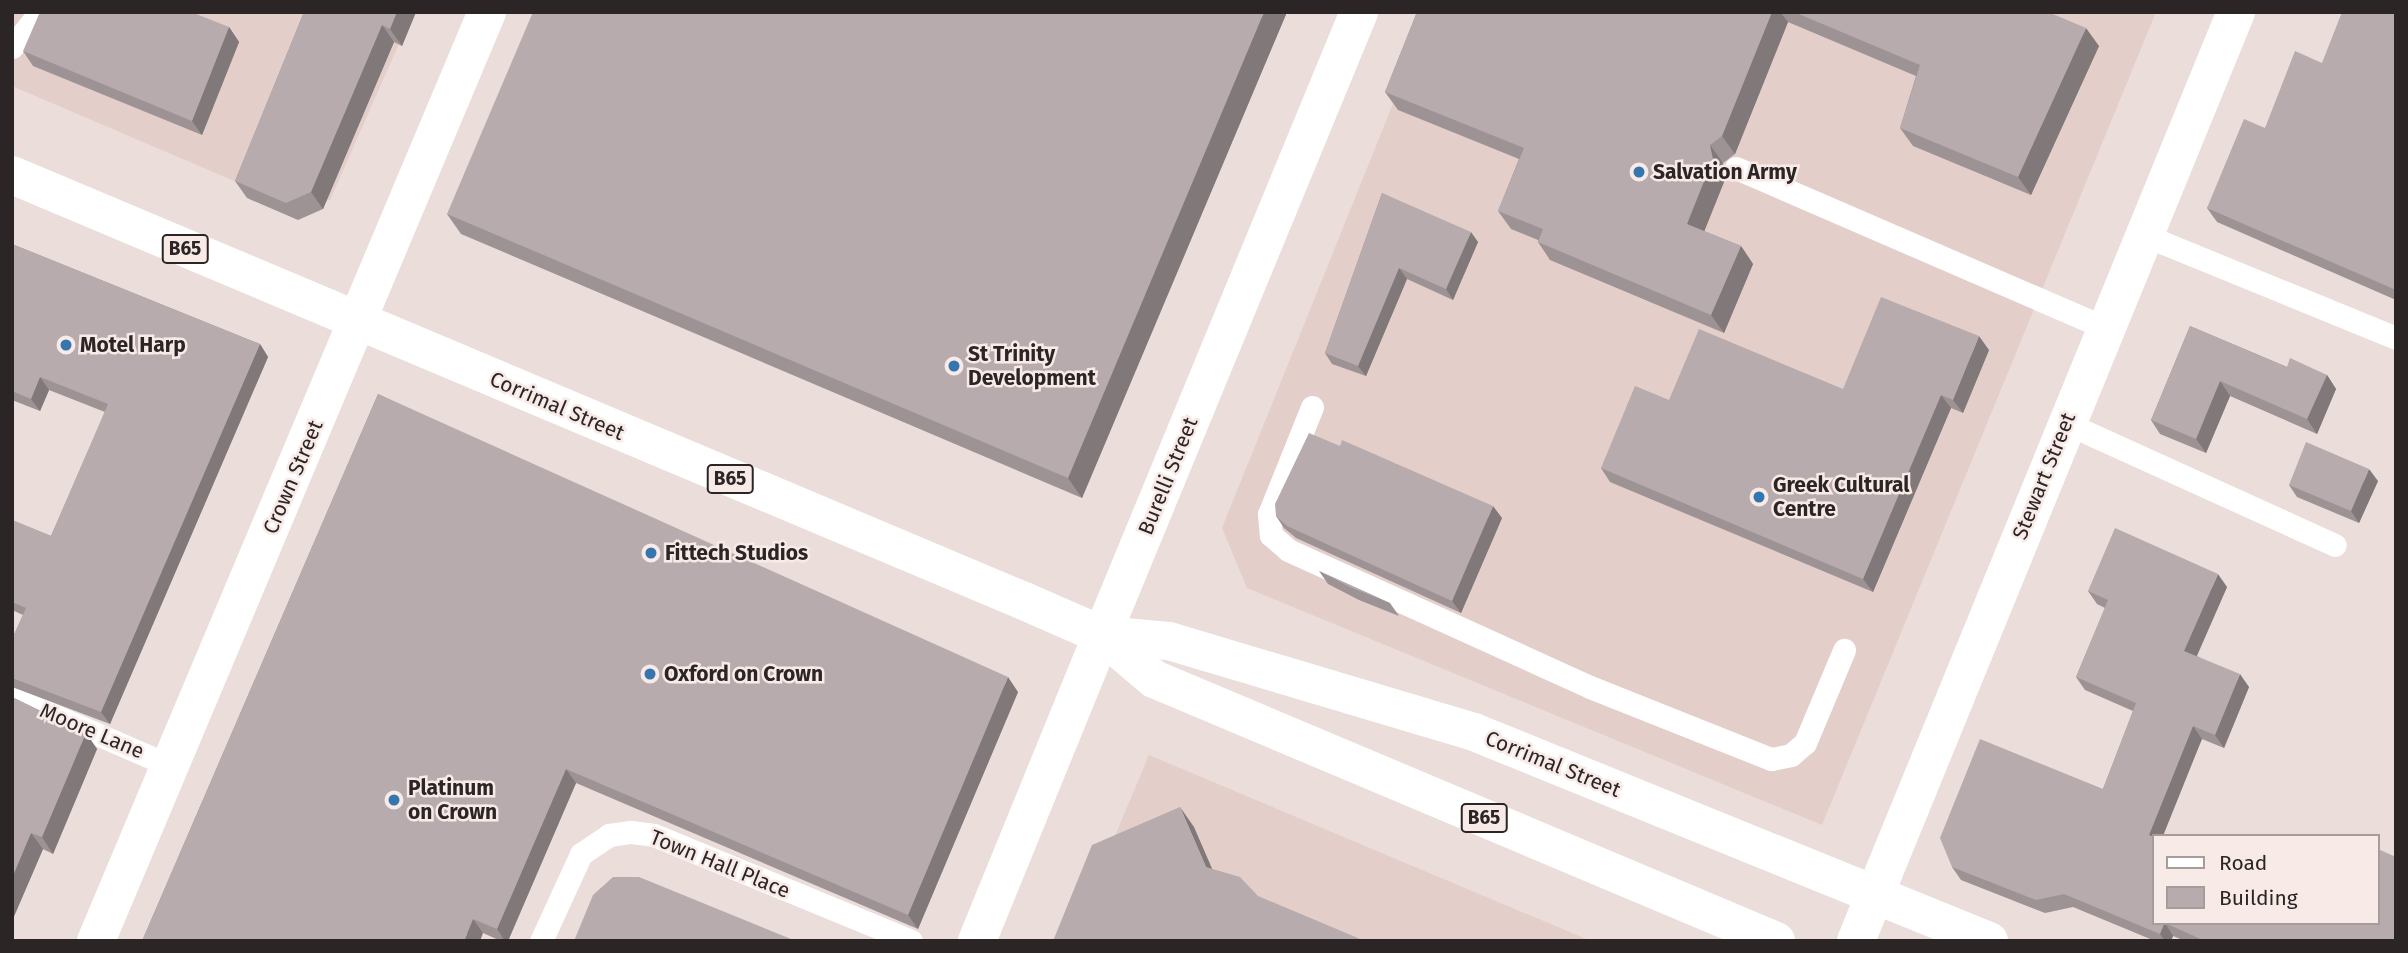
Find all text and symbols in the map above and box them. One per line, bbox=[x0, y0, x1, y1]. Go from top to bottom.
place label: Salvation Army bbox=[1653, 159, 1797, 185]
marker: Salvation Army bbox=[1631, 164, 1647, 180]
road number: B65 bbox=[160, 233, 210, 264]
place label: Motel Harp bbox=[80, 332, 186, 358]
marker: Motel Harp bbox=[58, 337, 74, 353]
place label: St Trinity Development bbox=[968, 341, 1096, 391]
marker: St Trinity Development bbox=[946, 358, 962, 374]
street label: Corrimal Street bbox=[486, 366, 628, 446]
street label: Stewart Street bbox=[2007, 409, 2081, 543]
street label: Burelli Street bbox=[1133, 413, 1203, 539]
street label: Crown Street bbox=[258, 416, 328, 538]
road number: B65 bbox=[706, 464, 754, 494]
place label: Greek Cultural Centre bbox=[1773, 472, 1909, 522]
marker: Greek Cultural Centre bbox=[1751, 489, 1767, 505]
place label: Fittech Studios bbox=[665, 540, 808, 566]
marker: Fittech Studios bbox=[643, 545, 659, 561]
place label: Oxford on Crown bbox=[664, 661, 823, 687]
marker: Oxford on Crown bbox=[642, 666, 658, 682]
street label: Moore Lane bbox=[36, 698, 148, 764]
street label: Corrimal Street bbox=[1482, 725, 1624, 803]
place label: Platinum on Crown bbox=[408, 775, 497, 825]
marker: Platinum on Crown bbox=[386, 792, 402, 808]
road number: B65 bbox=[1460, 803, 1508, 834]
street label: Town Hall Place bbox=[646, 824, 794, 904]
legend bbox=[2152, 834, 2380, 925]
text: Road bbox=[2219, 850, 2267, 876]
text: Building bbox=[2219, 885, 2298, 911]

